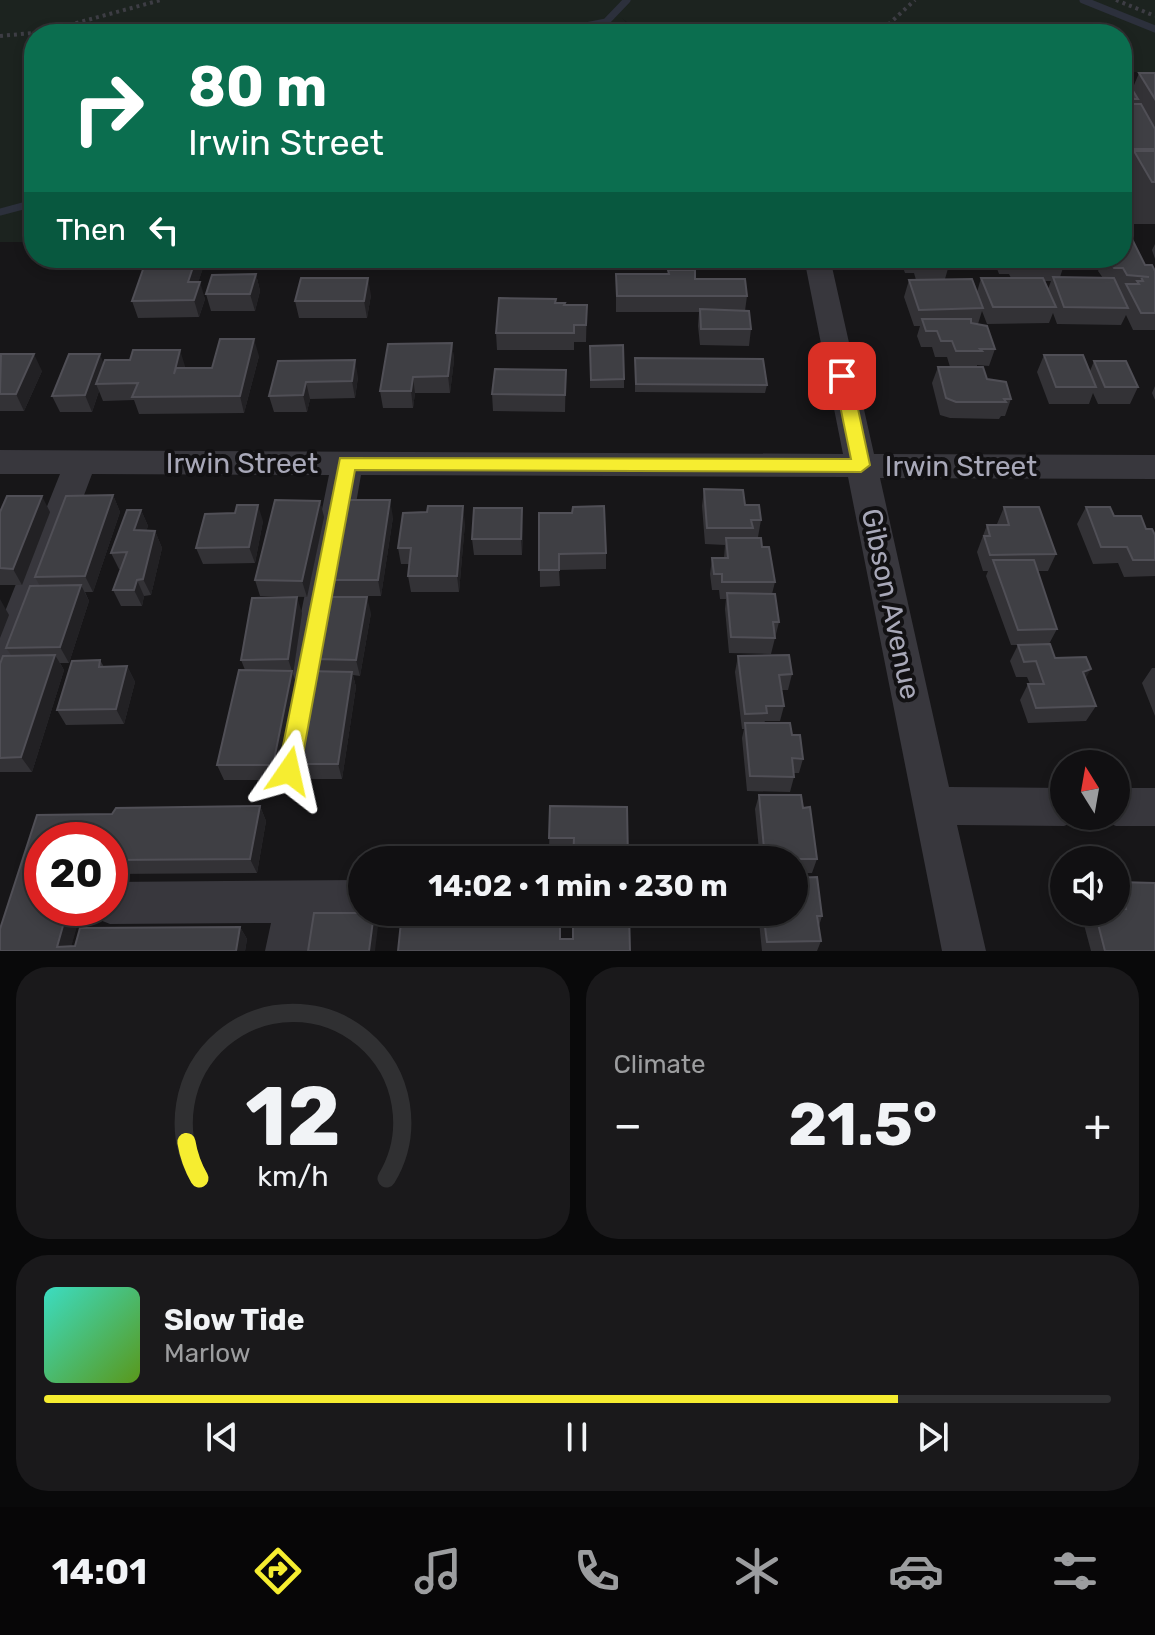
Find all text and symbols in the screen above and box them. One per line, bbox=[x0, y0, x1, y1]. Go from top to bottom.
text: 80 m bbox=[188, 54, 327, 120]
icon: right bbox=[56, 56, 160, 160]
text: Irwin Street bbox=[188, 121, 384, 164]
icon: left bbox=[142, 208, 186, 252]
text: Then bbox=[56, 212, 126, 248]
pin bbox=[808, 342, 876, 410]
icon: arrive bbox=[820, 354, 864, 398]
street label: Irwin Street bbox=[166, 447, 318, 480]
street label: Irwin Street bbox=[885, 450, 1037, 483]
street label: Gibson Avenue bbox=[855, 506, 927, 702]
position arrow bbox=[247, 729, 331, 813]
north arrow bbox=[1050, 750, 1130, 830]
map controls bbox=[1050, 750, 1130, 926]
speed limit sign: 20 bbox=[24, 822, 128, 926]
button: sound bbox=[1050, 846, 1130, 926]
text: 14:02 · 1 min · 230 m bbox=[428, 868, 728, 904]
text: Climate bbox=[614, 1049, 706, 1080]
text: 12 bbox=[245, 1067, 340, 1166]
text: 21.5° bbox=[788, 1089, 937, 1160]
text: − bbox=[614, 1099, 642, 1151]
text: + bbox=[1084, 1099, 1111, 1151]
text: km/h bbox=[257, 1159, 328, 1193]
text: Slow Tide bbox=[164, 1302, 304, 1338]
text: Marlow bbox=[164, 1338, 251, 1369]
icon: previous bbox=[200, 1415, 244, 1459]
icon: pause bbox=[555, 1415, 599, 1459]
icon: next bbox=[911, 1415, 955, 1459]
icon: directions bbox=[250, 1543, 306, 1599]
icon: music bbox=[410, 1543, 466, 1599]
icon: phone bbox=[569, 1543, 625, 1599]
icon: climate bbox=[729, 1543, 785, 1599]
icon: car bbox=[888, 1543, 944, 1599]
icon: filters bbox=[1047, 1543, 1103, 1599]
text: 14:01 bbox=[52, 1550, 147, 1593]

